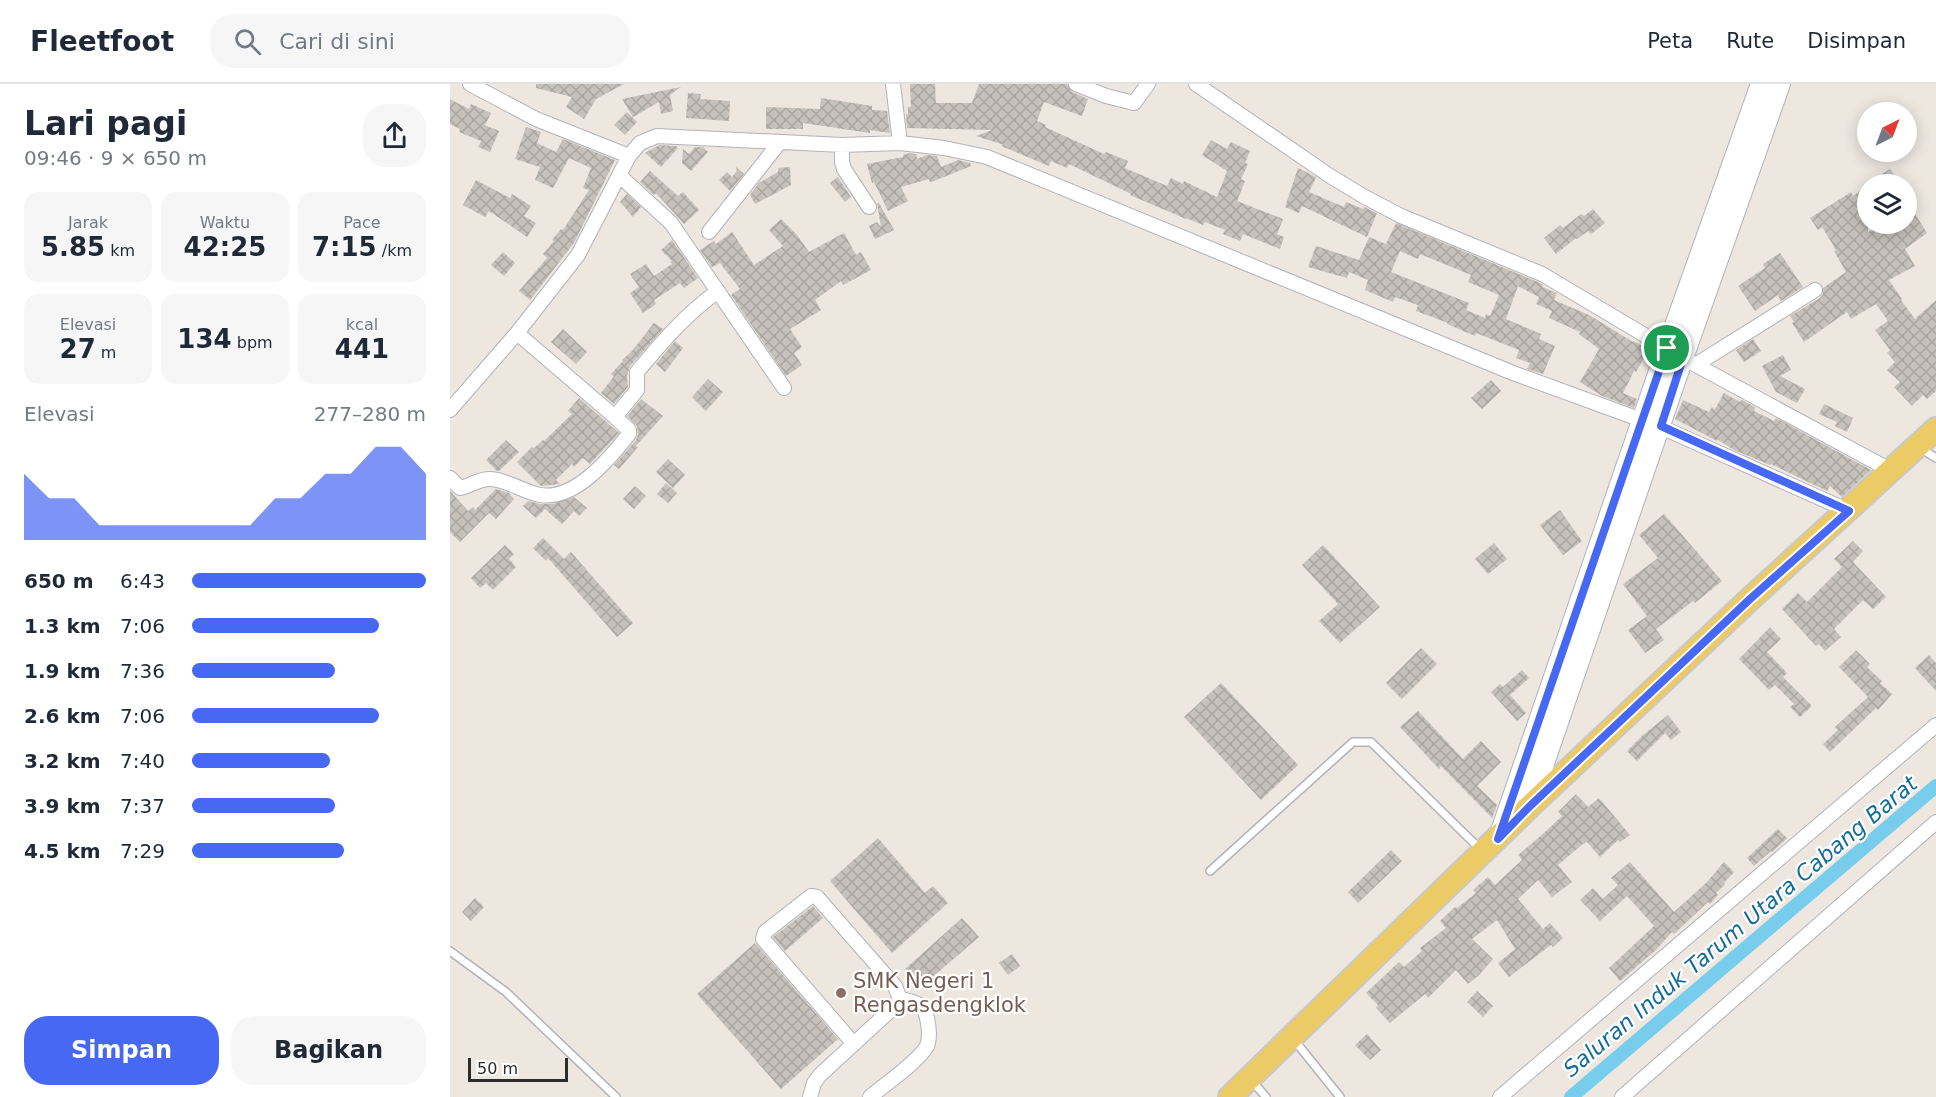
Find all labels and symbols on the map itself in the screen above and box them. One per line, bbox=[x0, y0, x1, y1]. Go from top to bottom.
north arrow bbox=[1857, 102, 1917, 162]
pin bbox=[1641, 322, 1692, 373]
water label: Saluran Induk Tarum Utara Cabang Barat bbox=[1559, 770, 1923, 1082]
place label: SMK Negeri 1 Rengasdengklok bbox=[853, 969, 1027, 1017]
marker: SMK Negeri 1 Rengasdengklok bbox=[834, 986, 848, 1000]
scale bar bbox=[468, 1055, 568, 1082]

